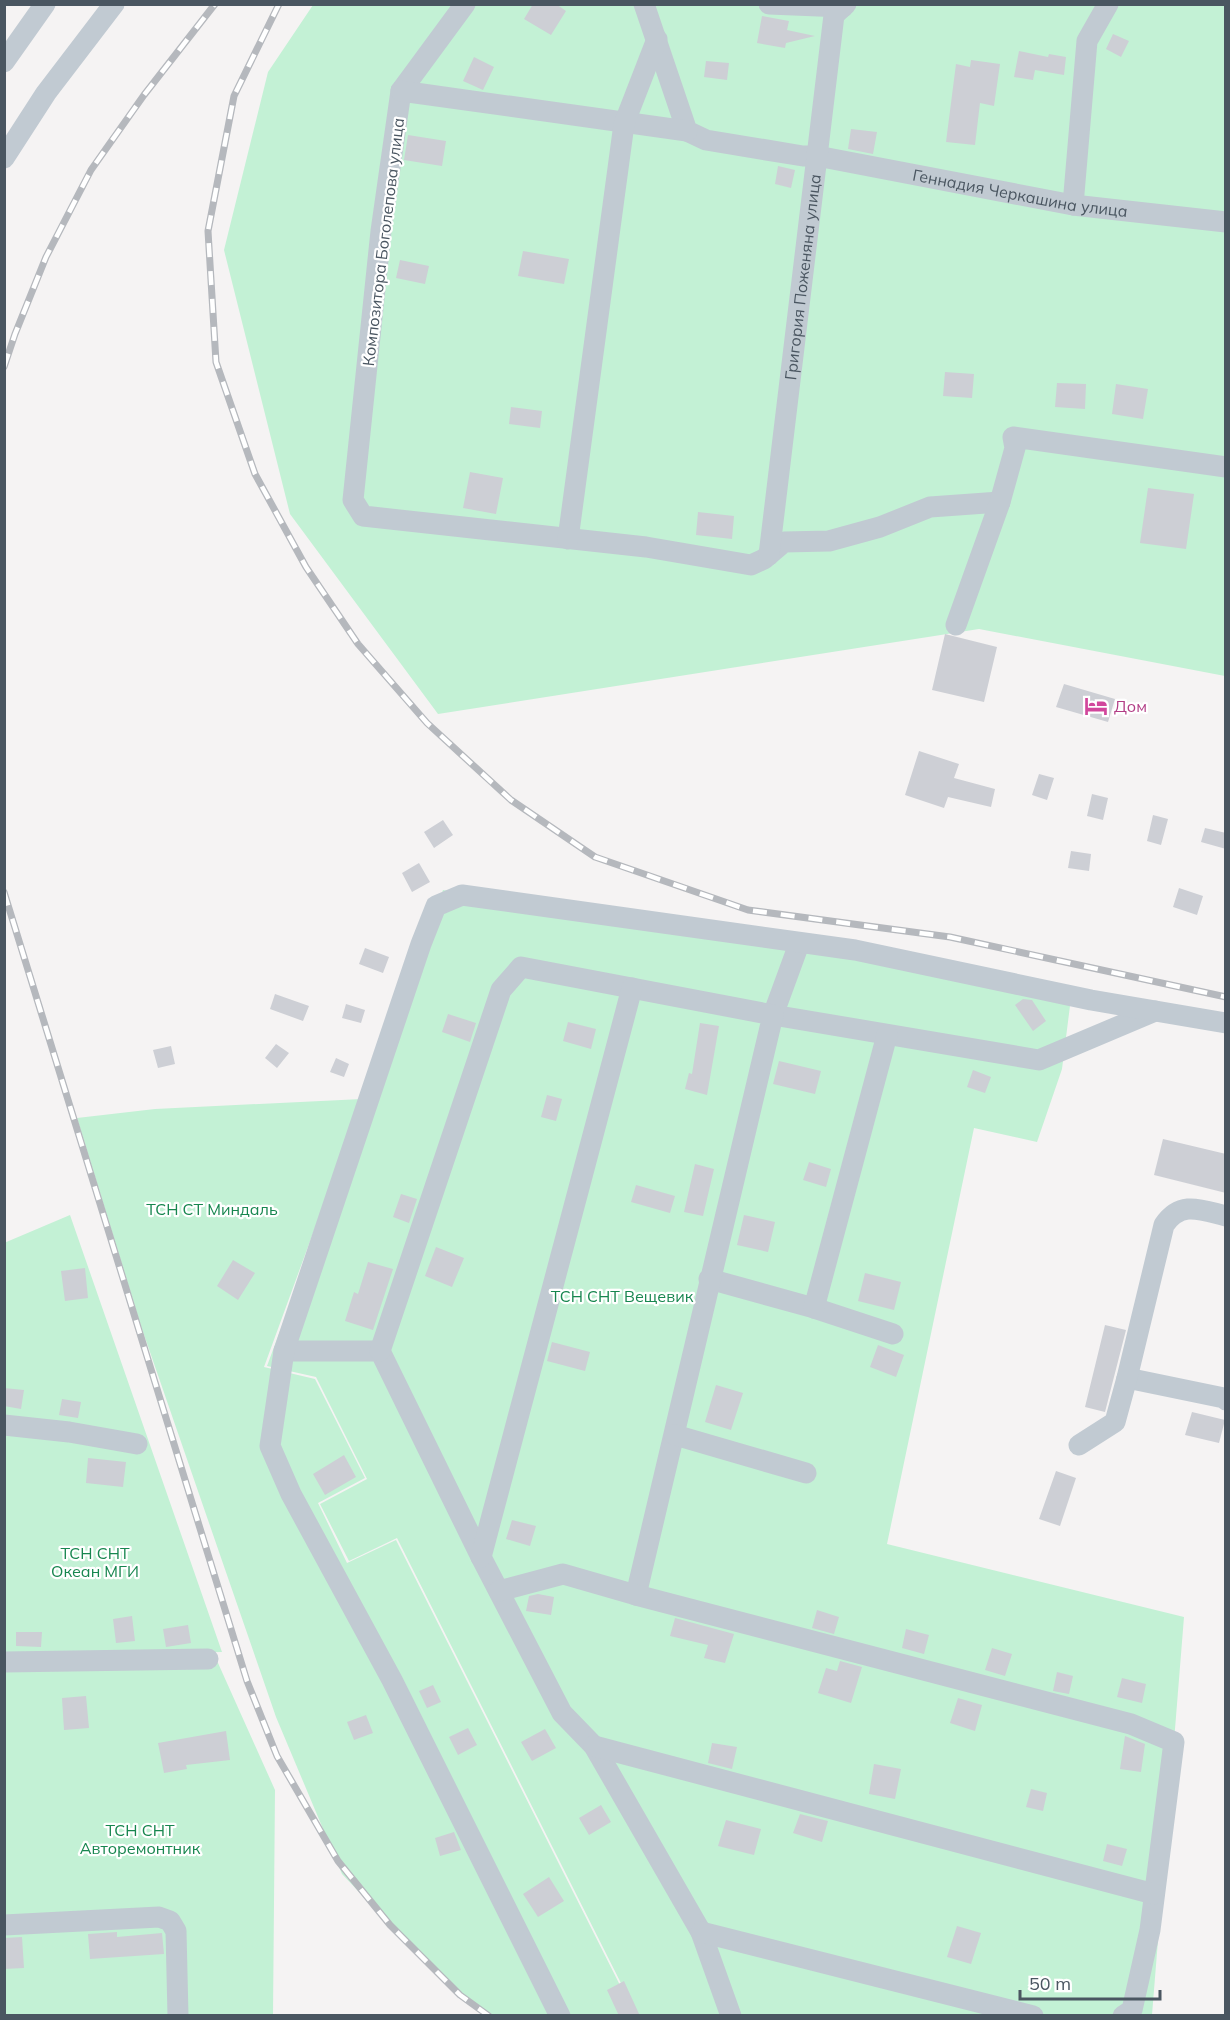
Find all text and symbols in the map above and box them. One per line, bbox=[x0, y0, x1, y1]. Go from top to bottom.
street label: Композитора Боголепова улица bbox=[358, 117, 408, 367]
street label: Геннадия Черкашина улица bbox=[911, 165, 1129, 221]
street label: Григория Поженяна улица bbox=[780, 173, 825, 381]
hotel icon: Дом bbox=[1083, 693, 1109, 719]
place label: Дом bbox=[1114, 696, 1147, 716]
park label: ТСН СТ Миндаль bbox=[146, 1199, 278, 1219]
park label: ТСН СНТ Вещевик bbox=[551, 1286, 694, 1306]
park label: ТСН СНТ Океан МГИ bbox=[51, 1543, 139, 1581]
park label: ТСН СНТ Авторемонтник bbox=[80, 1820, 201, 1858]
scale bar bbox=[1020, 1963, 1160, 2001]
text: 50 m bbox=[1029, 1972, 1071, 1995]

